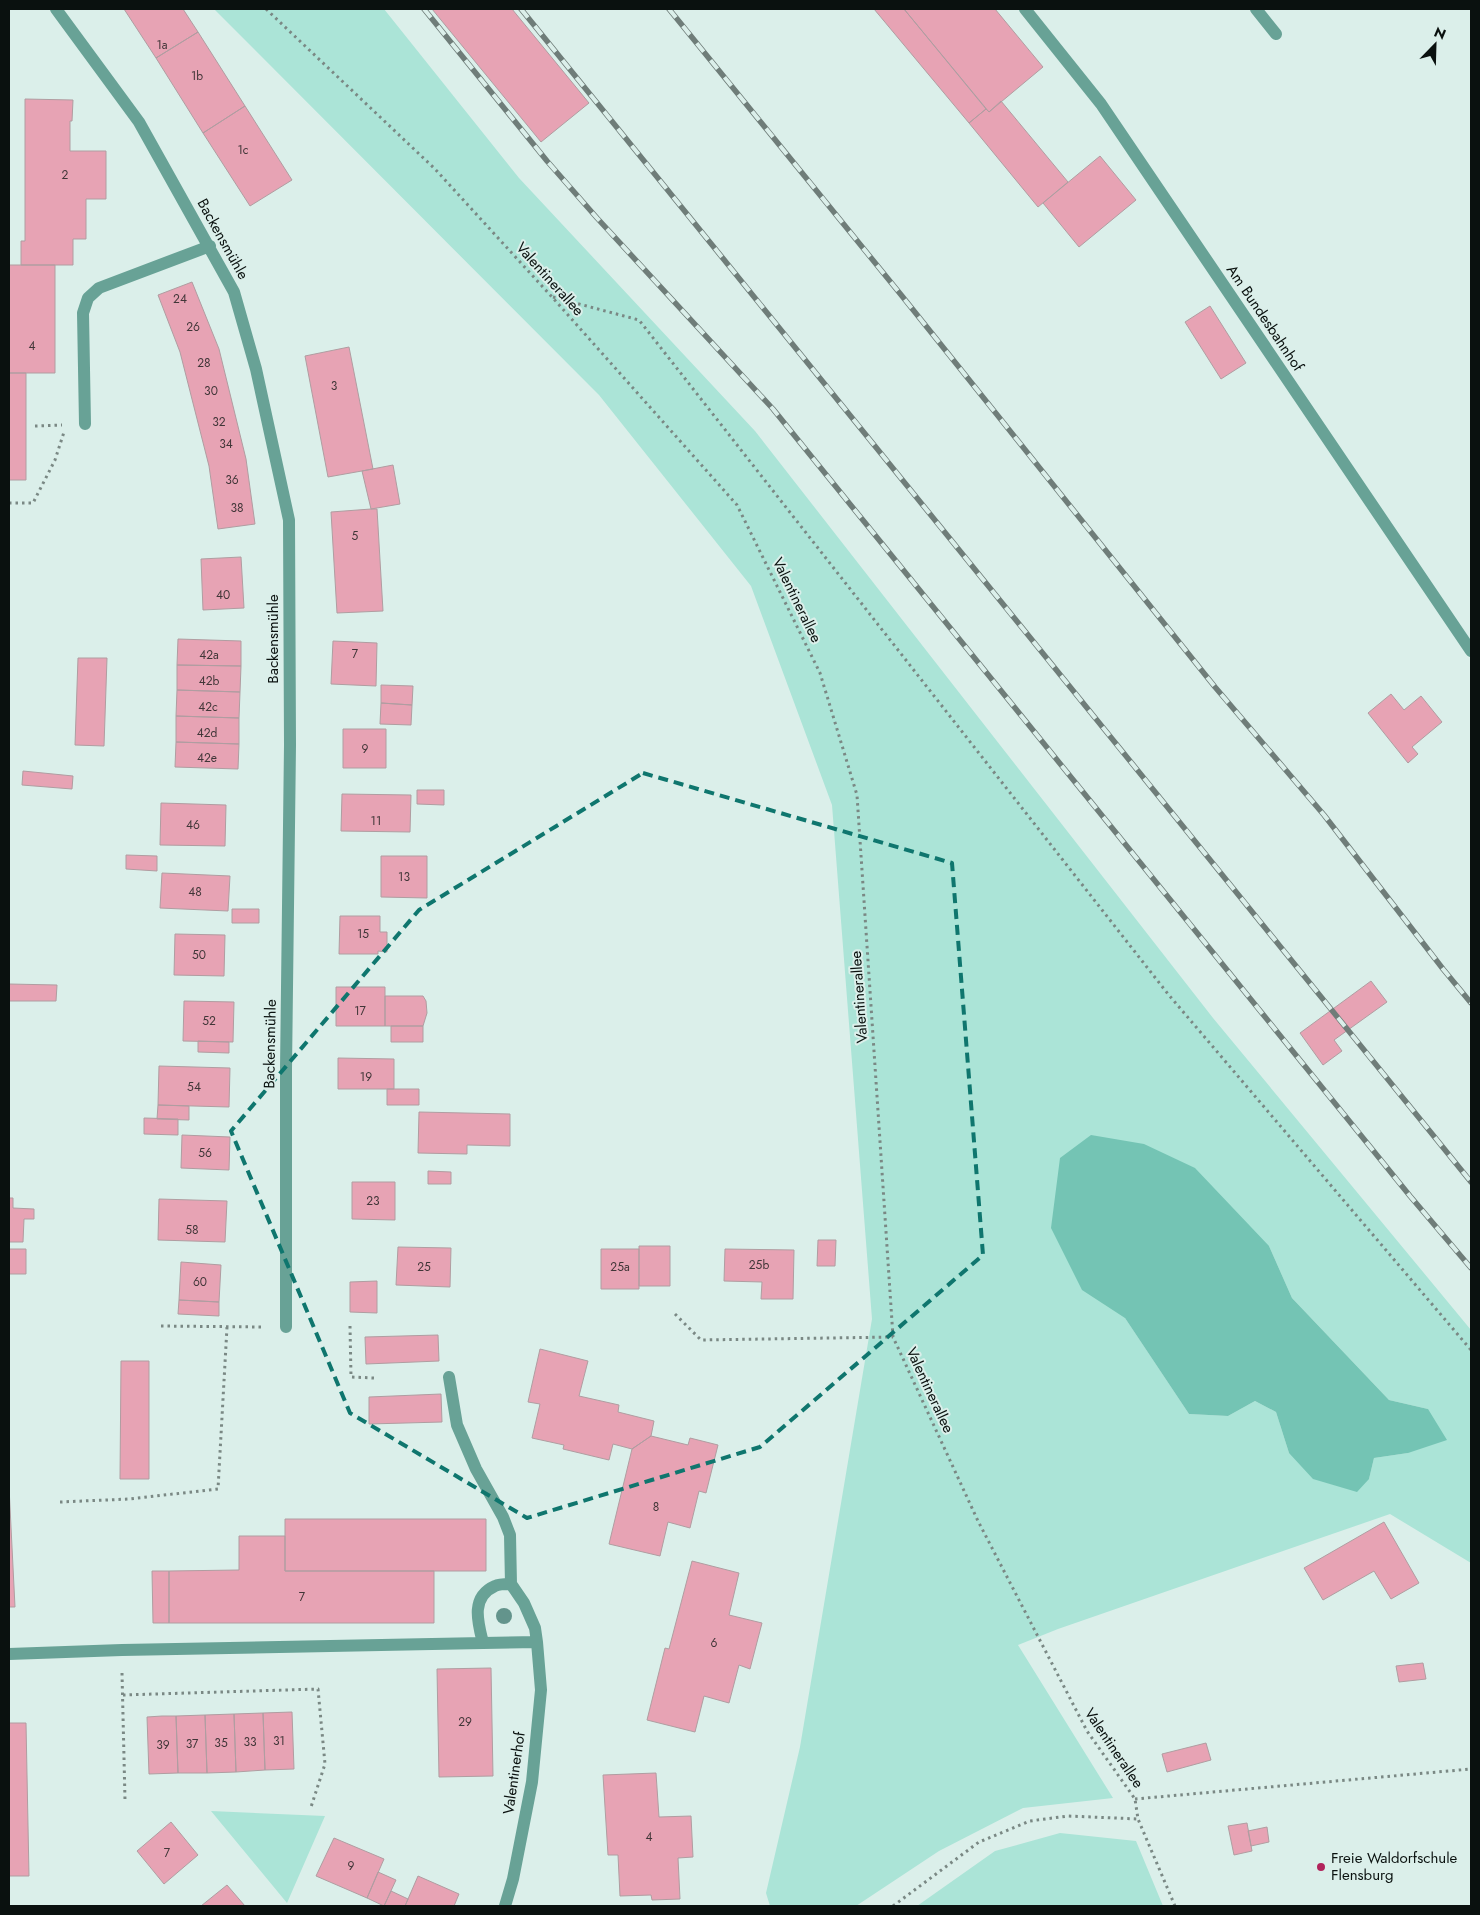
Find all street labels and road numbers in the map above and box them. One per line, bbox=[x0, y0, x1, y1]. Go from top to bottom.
street label: Backensmühle bbox=[192, 195, 254, 284]
street label: Valentinerallee bbox=[511, 237, 589, 321]
street label: Am Bundesbahnhof bbox=[1221, 260, 1309, 376]
street label: Valentinerallee bbox=[767, 554, 827, 647]
street label: Backensmühle bbox=[262, 594, 284, 684]
street label: Valentinerallee bbox=[845, 950, 873, 1044]
street label: Backensmühle bbox=[258, 999, 282, 1089]
street label: Valentinerallee bbox=[900, 1343, 960, 1437]
street label: Valentinerallee bbox=[1079, 1704, 1149, 1793]
street label: Valentinerhof bbox=[497, 1730, 531, 1816]

